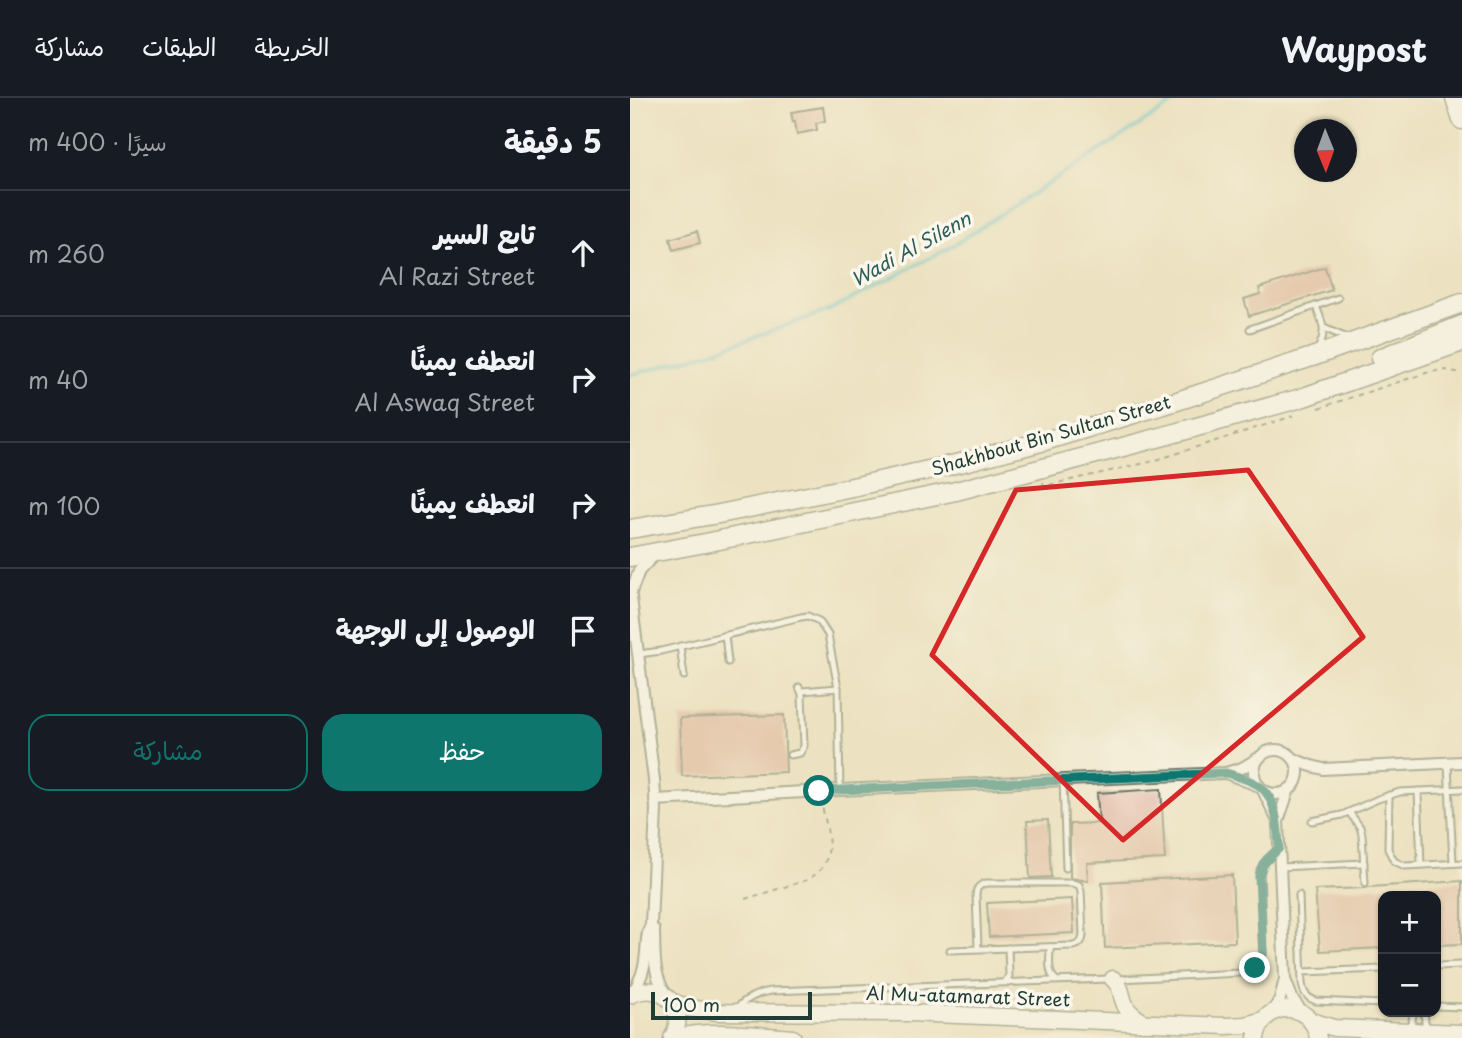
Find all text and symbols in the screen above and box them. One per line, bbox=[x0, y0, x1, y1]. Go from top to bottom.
text: Waypost bbox=[1281, 23, 1427, 73]
text: مشاركة bbox=[35, 28, 104, 64]
text: الطبقات bbox=[142, 28, 217, 64]
text: الخريطة bbox=[255, 28, 329, 64]
text: 5 دقيقة bbox=[504, 118, 602, 163]
north arrow bbox=[1294, 119, 1357, 182]
text: سيرًا · 400 m bbox=[28, 124, 167, 159]
water label: Wadi Al Silenn bbox=[846, 203, 976, 293]
text: تابع السير bbox=[434, 214, 535, 253]
icon: ahead bbox=[564, 234, 602, 272]
text: 260 m bbox=[28, 236, 105, 271]
text: Al Razi Street bbox=[379, 258, 535, 293]
text: انعطف يمينًا bbox=[411, 340, 535, 379]
icon: right bbox=[564, 360, 602, 398]
text: 40 m bbox=[28, 362, 88, 397]
text: Al Aswaq Street bbox=[355, 384, 535, 419]
street label: Shakhbout Bin Sultan Street bbox=[928, 387, 1173, 482]
text: انعطف يمينًا bbox=[411, 483, 535, 522]
icon: right bbox=[564, 486, 602, 524]
text: 100 m bbox=[28, 488, 100, 523]
text: الوصول إلى الوجهة bbox=[336, 609, 535, 648]
icon: arrive bbox=[564, 612, 602, 650]
button: مشاركة bbox=[28, 714, 308, 791]
button: حفظ bbox=[322, 714, 602, 791]
route start bbox=[803, 775, 834, 806]
map controls bbox=[1378, 891, 1441, 1017]
button: + bbox=[1378, 891, 1441, 954]
route end bbox=[1239, 952, 1270, 983]
button: − bbox=[1378, 954, 1441, 1017]
street label: Al Mu-atamarat Street bbox=[866, 978, 1070, 1013]
scale bar bbox=[651, 989, 812, 1021]
text: 100 m bbox=[662, 990, 720, 1018]

